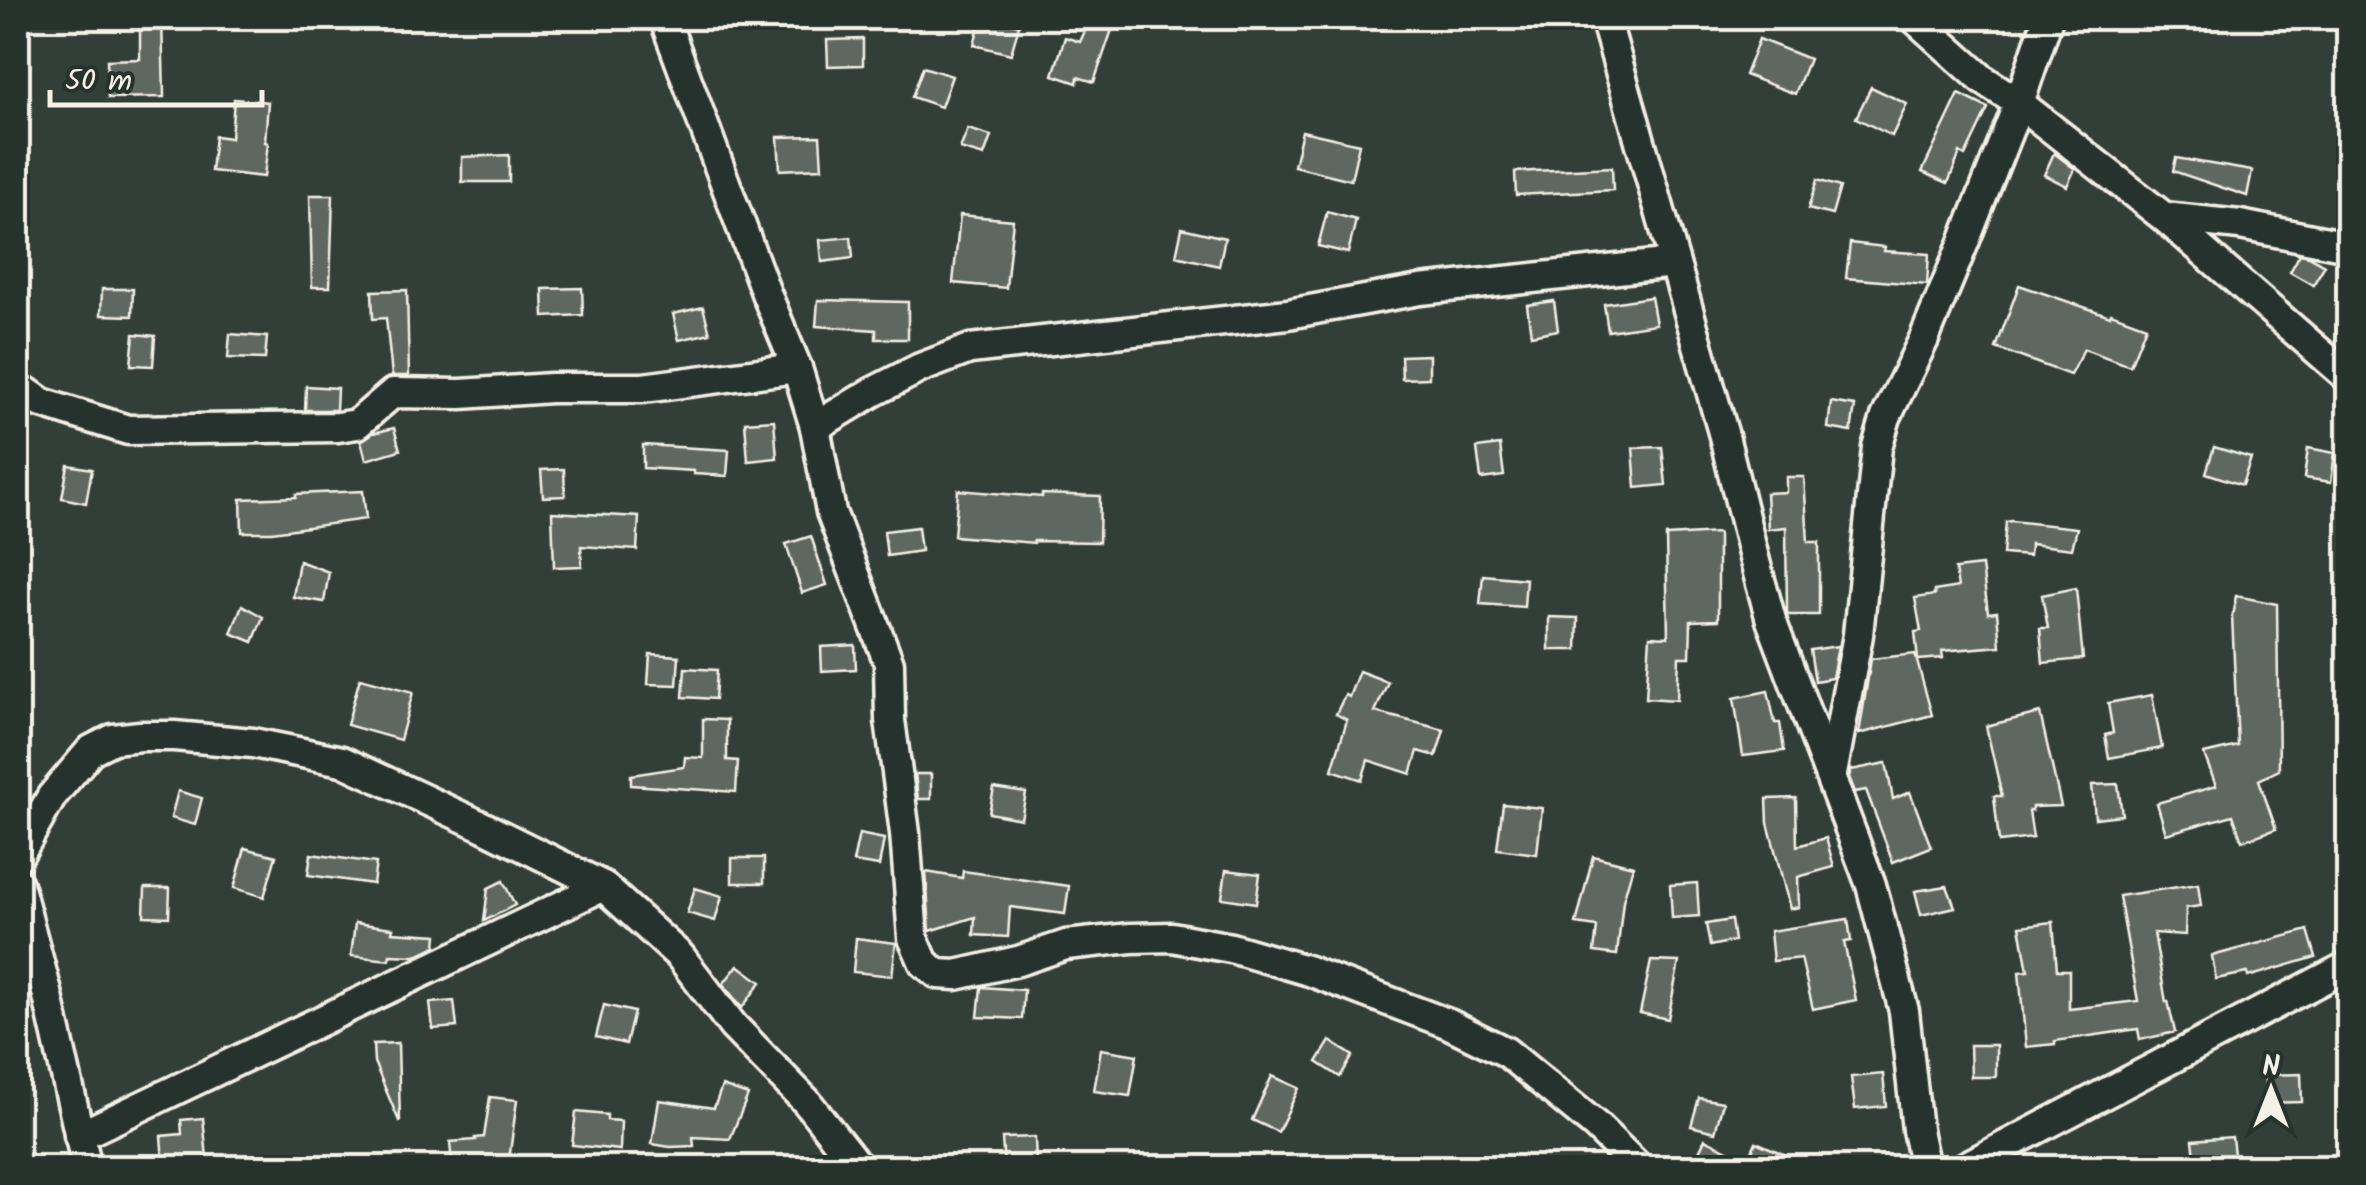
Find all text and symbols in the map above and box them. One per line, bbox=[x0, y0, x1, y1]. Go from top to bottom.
scale bar bbox=[50, 45, 262, 107]
text: 50 m bbox=[65, 58, 132, 106]
north arrow bbox=[2221, 1040, 2321, 1140]
text: N bbox=[2262, 1045, 2280, 1090]

